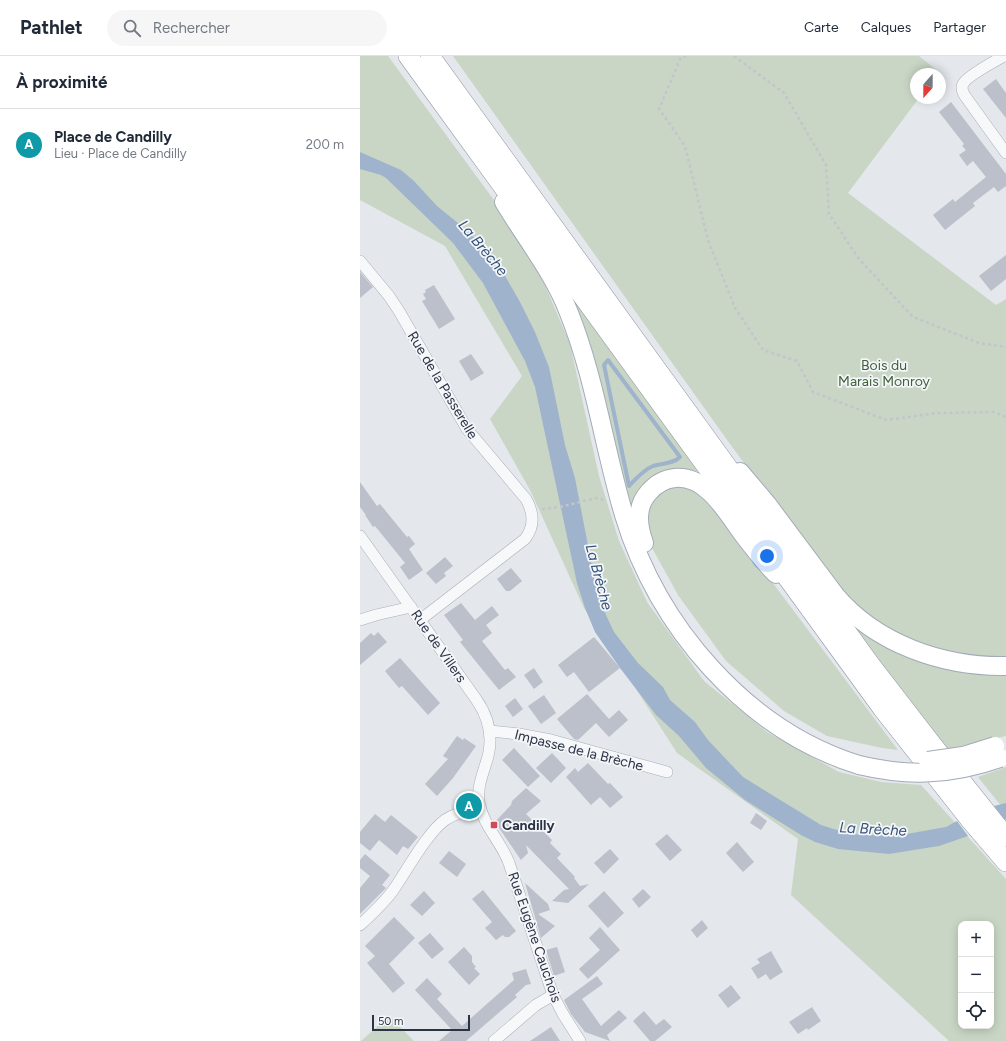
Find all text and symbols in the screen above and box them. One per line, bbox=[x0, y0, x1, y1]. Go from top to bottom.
search box bbox=[107, 10, 387, 46]
text: Pathlet bbox=[20, 16, 83, 39]
icon: search bbox=[121, 17, 143, 39]
text: Rechercher bbox=[153, 19, 230, 37]
text: Carte bbox=[804, 19, 839, 36]
text: Calques bbox=[861, 19, 911, 36]
text: Partager bbox=[933, 19, 986, 36]
north arrow bbox=[910, 68, 946, 104]
text: À proximité bbox=[16, 72, 107, 92]
text: Place de Candilly bbox=[54, 128, 172, 146]
text: A bbox=[24, 137, 34, 152]
text: 200 m bbox=[306, 137, 344, 152]
text: Lieu · Place de Candilly bbox=[54, 146, 187, 161]
water label: La Brèche bbox=[454, 216, 512, 280]
street label: Rue de la Passerelle bbox=[404, 328, 482, 442]
park label: Bois du Marais Monroy bbox=[838, 357, 931, 390]
water label: La Brèche bbox=[582, 542, 616, 612]
your location bbox=[757, 546, 777, 566]
street label: Rue de Villers bbox=[407, 607, 470, 686]
street label: Impasse de la Brèche bbox=[513, 726, 645, 775]
pin: A bbox=[456, 791, 482, 821]
place label: Candilly bbox=[502, 817, 555, 834]
water label: La Brèche bbox=[839, 818, 907, 840]
marker: Candilly bbox=[489, 820, 499, 830]
street label: Rue Eugène Cauchois bbox=[504, 870, 565, 1005]
map controls bbox=[958, 921, 994, 1029]
button: + bbox=[958, 921, 994, 957]
button: − bbox=[958, 957, 994, 993]
button: locate bbox=[958, 993, 994, 1029]
scale bar bbox=[372, 1013, 470, 1032]
text: 50 m bbox=[378, 1015, 403, 1028]

